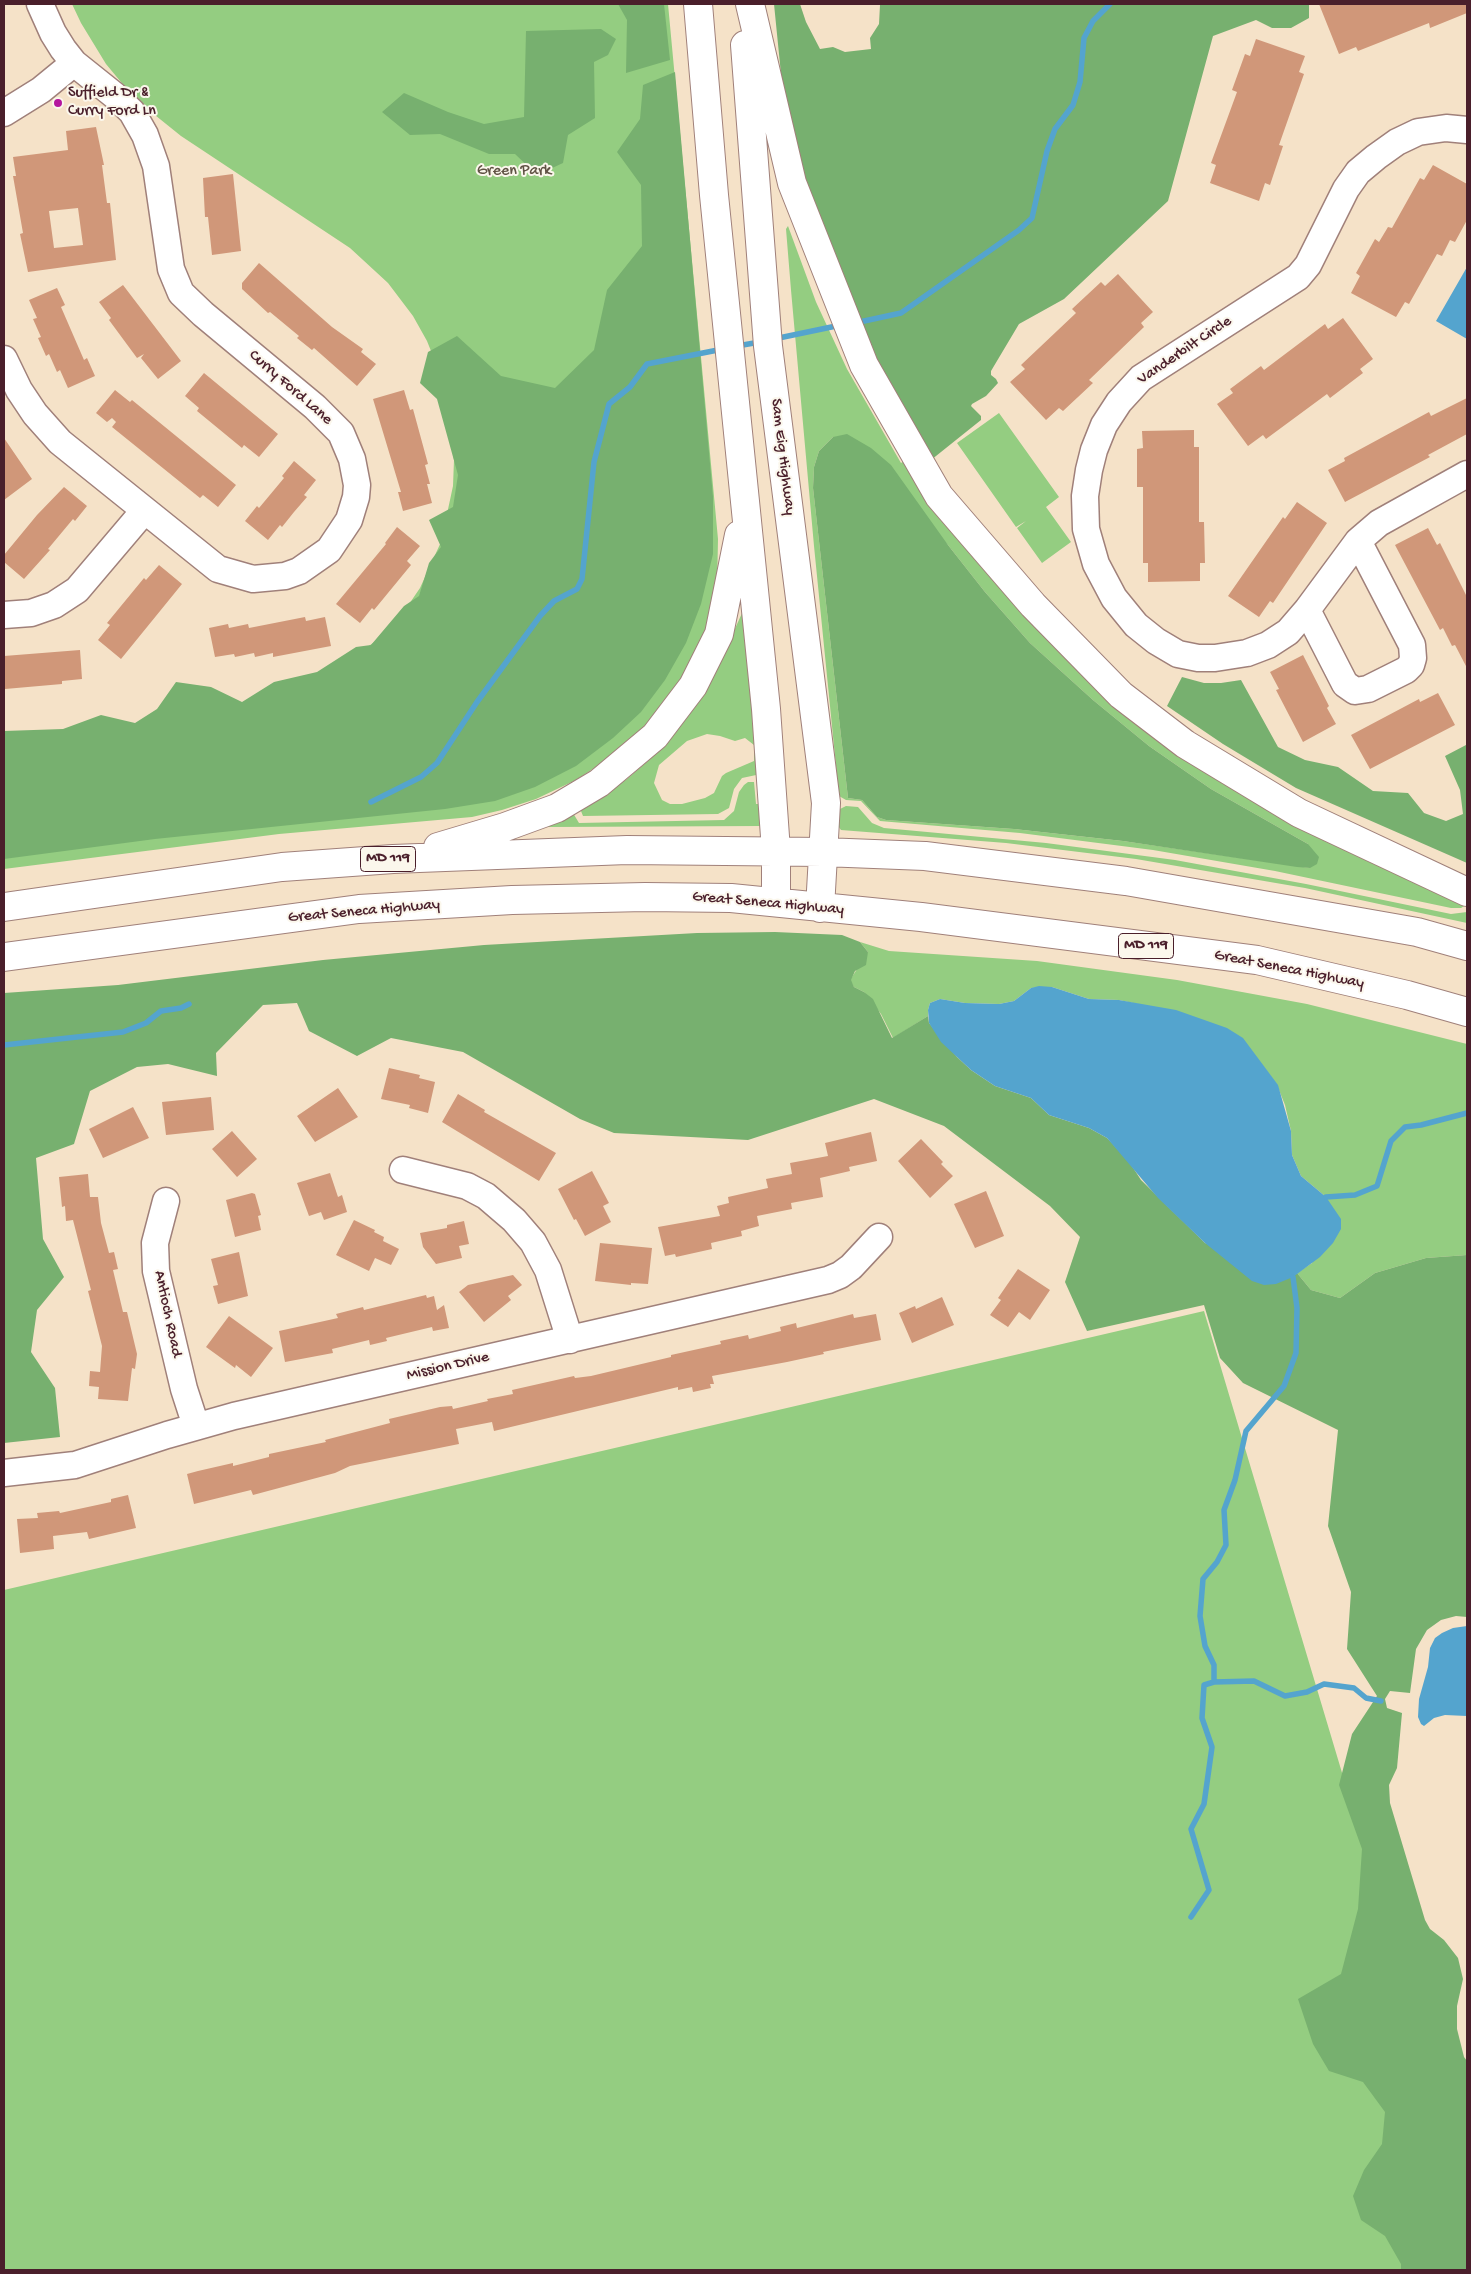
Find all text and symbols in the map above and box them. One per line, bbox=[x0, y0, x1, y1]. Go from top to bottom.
place label: Suffield Dr & Curry Ford Ln bbox=[68, 84, 156, 122]
marker: Suffield Dr & Curry Ford Ln bbox=[52, 97, 64, 109]
park label: Green Park bbox=[477, 162, 551, 182]
street label: Vanderbilt Circle bbox=[1134, 312, 1236, 390]
street label: Curry Ford Lane bbox=[244, 346, 336, 430]
street label: Sam Eig Highway bbox=[765, 398, 799, 516]
road number: MD 119 bbox=[360, 846, 416, 872]
street label: Great Seneca Highway bbox=[691, 888, 845, 920]
street label: Great Seneca Highway bbox=[287, 896, 441, 928]
road number: MD 119 bbox=[1118, 934, 1174, 958]
street label: Great Seneca Highway bbox=[1212, 946, 1366, 994]
street label: Antioch Road bbox=[148, 1269, 186, 1359]
street label: Mission Drive bbox=[405, 1348, 491, 1386]

